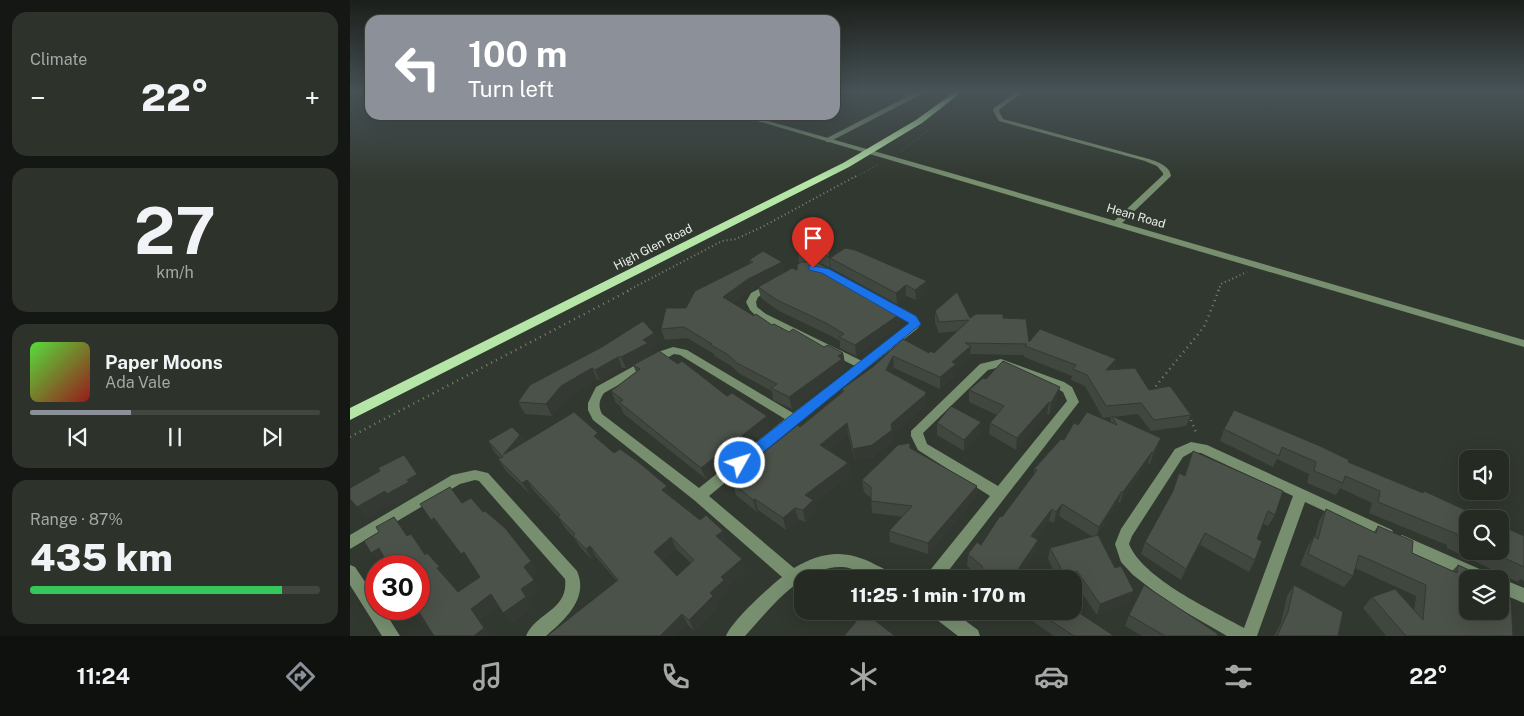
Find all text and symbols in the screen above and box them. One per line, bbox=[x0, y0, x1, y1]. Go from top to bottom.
text: 100 m bbox=[468, 34, 567, 75]
icon: left bbox=[385, 35, 450, 100]
text: Climate bbox=[30, 50, 87, 69]
text: 22° bbox=[141, 75, 209, 120]
text: Turn left bbox=[468, 76, 554, 102]
text: − bbox=[30, 81, 46, 114]
text: + bbox=[304, 81, 320, 114]
text: 27 bbox=[134, 192, 216, 269]
street label: Hean Road bbox=[1105, 201, 1167, 231]
pin bbox=[792, 217, 834, 268]
street label: High Glen Road bbox=[611, 221, 695, 273]
icon: arrive bbox=[799, 224, 827, 252]
text: km/h bbox=[156, 263, 194, 282]
text: Paper Moons bbox=[105, 351, 223, 373]
text: Ada Vale bbox=[105, 373, 170, 392]
icon: previous bbox=[64, 423, 92, 451]
icon: pause bbox=[161, 423, 189, 451]
icon: next bbox=[258, 423, 286, 451]
position arrow bbox=[713, 436, 765, 488]
map controls bbox=[1459, 450, 1509, 620]
button: sound bbox=[1459, 450, 1509, 500]
text: Range · 87% bbox=[30, 510, 123, 529]
button: search bbox=[1459, 510, 1509, 560]
text: 435 km bbox=[30, 535, 173, 580]
speed limit sign: 30 bbox=[365, 555, 430, 620]
button: layers bbox=[1459, 570, 1509, 620]
text: 11:25 · 1 min · 170 m bbox=[850, 584, 1026, 606]
icon: directions bbox=[283, 659, 318, 694]
icon: music bbox=[470, 659, 505, 694]
icon: phone bbox=[658, 659, 693, 694]
icon: climate bbox=[846, 659, 881, 694]
icon: car bbox=[1034, 659, 1069, 694]
icon: filters bbox=[1221, 659, 1256, 694]
text: 11:24 bbox=[76, 663, 130, 689]
text: 22° bbox=[1409, 663, 1448, 689]

